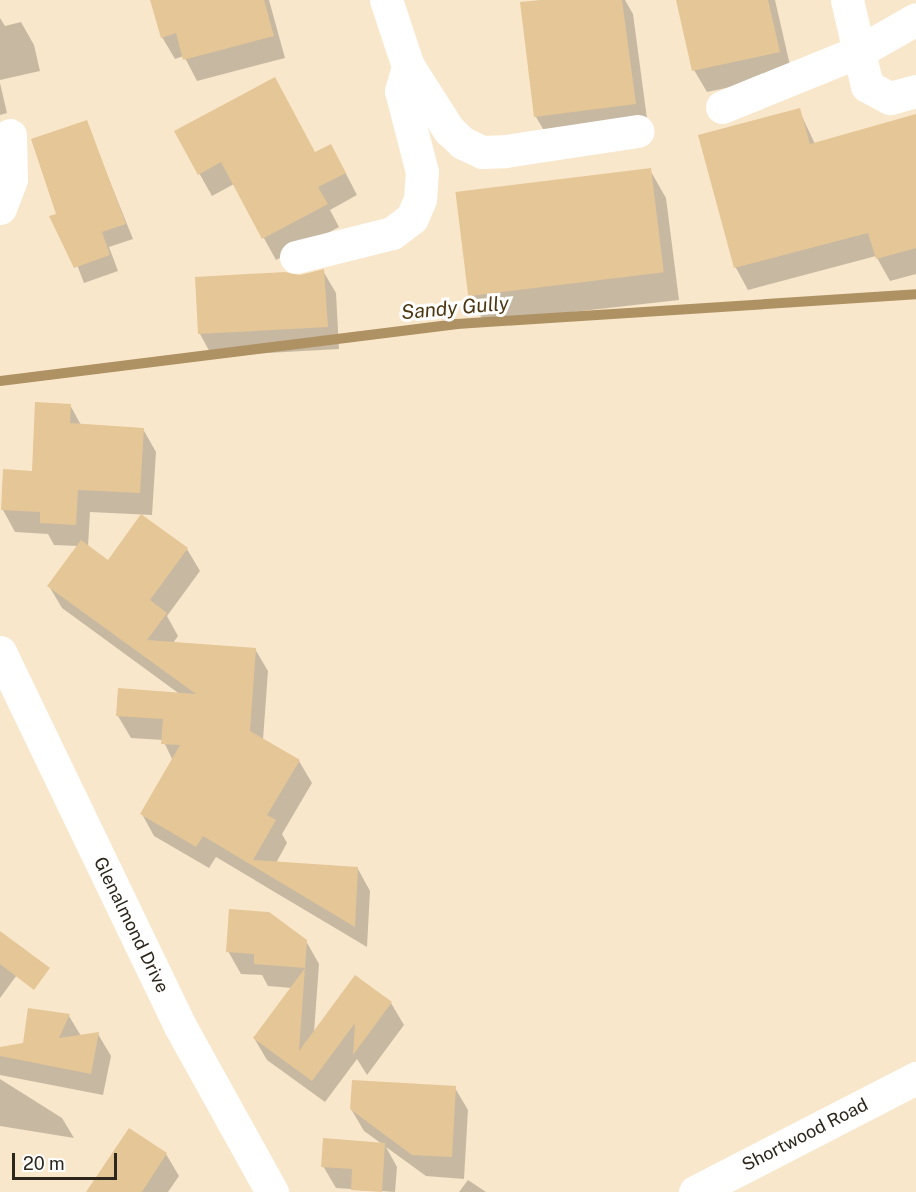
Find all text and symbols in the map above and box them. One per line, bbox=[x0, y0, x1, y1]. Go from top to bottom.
water label: Sandy Gully bbox=[400, 291, 510, 325]
street label: Glenalmond Drive bbox=[89, 854, 173, 996]
street label: Shortwood Road bbox=[738, 1094, 872, 1176]
scale bar bbox=[15, 1141, 120, 1179]
text: 20 m bbox=[23, 1153, 65, 1174]

